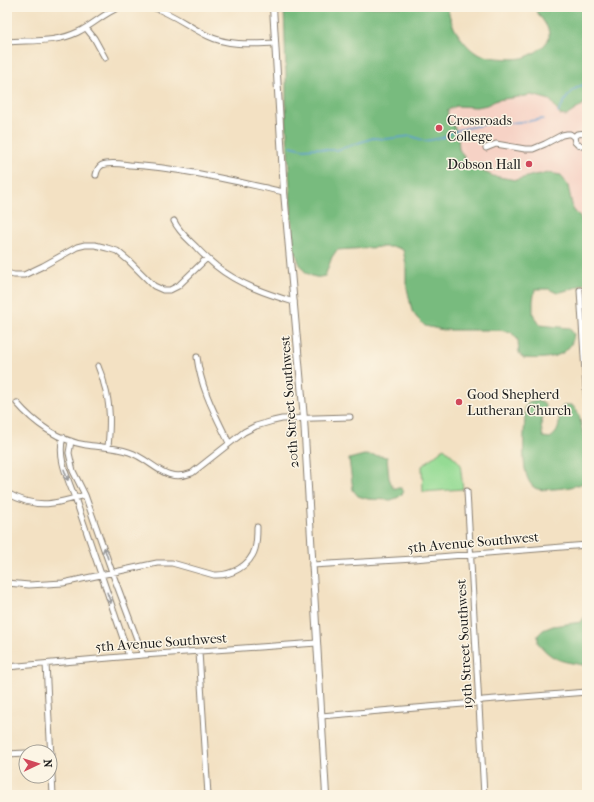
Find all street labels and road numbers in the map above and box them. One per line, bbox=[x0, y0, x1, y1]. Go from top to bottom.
street label: 20th Street Southwest bbox=[276, 335, 303, 469]
street label: 5th Avenue Southwest bbox=[407, 528, 540, 557]
street label: 19th Street Southwest bbox=[453, 579, 476, 709]
street label: 5th Avenue Southwest bbox=[95, 629, 227, 656]

